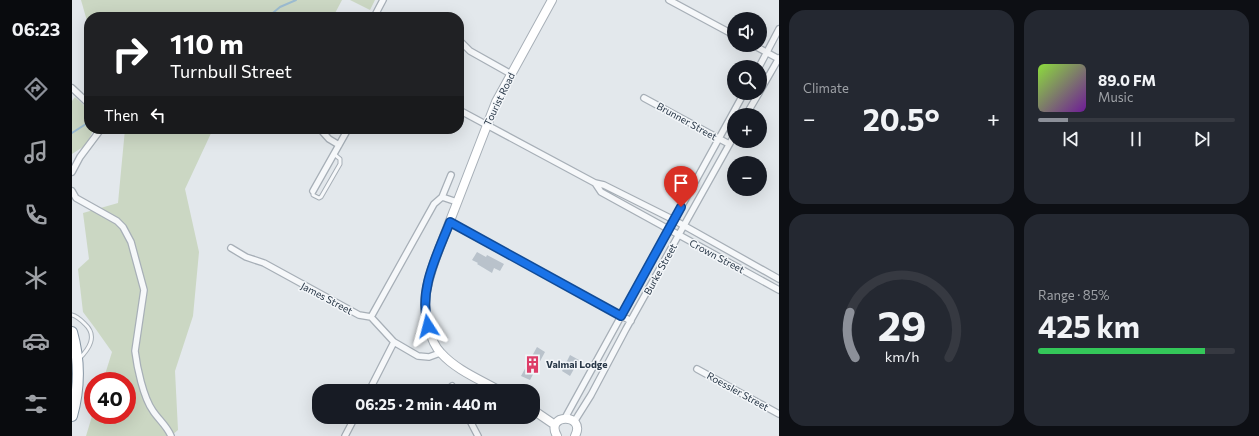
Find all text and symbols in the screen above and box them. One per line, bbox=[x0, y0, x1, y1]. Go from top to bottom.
map controls bbox=[727, 12, 767, 196]
button: sound bbox=[727, 12, 767, 52]
text: 06:23 bbox=[12, 18, 60, 40]
text: 110 m bbox=[170, 26, 244, 60]
icon: right bbox=[104, 28, 156, 80]
text: Turnbull Street bbox=[170, 60, 292, 82]
button: search bbox=[727, 60, 767, 100]
street label: Tourist Road bbox=[481, 70, 517, 128]
text: 89.0 FM bbox=[1098, 71, 1156, 89]
icon: directions bbox=[22, 75, 50, 103]
text: Climate bbox=[803, 80, 849, 96]
text: Music bbox=[1098, 89, 1133, 105]
street label: Brunner Street bbox=[655, 100, 719, 142]
text: 20.5° bbox=[863, 100, 940, 137]
icon: left bbox=[147, 104, 169, 126]
text: − bbox=[803, 105, 816, 132]
text: + bbox=[987, 105, 1000, 132]
text: Then bbox=[104, 106, 139, 124]
button: + bbox=[727, 108, 767, 148]
icon: previous bbox=[1060, 128, 1082, 150]
icon: pause bbox=[1125, 128, 1147, 150]
icon: next bbox=[1191, 128, 1213, 150]
icon: music bbox=[22, 138, 50, 166]
button: − bbox=[727, 156, 767, 196]
pin bbox=[664, 166, 698, 207]
icon: arrive bbox=[670, 172, 692, 194]
icon: phone bbox=[22, 201, 50, 229]
street label: Crown Street bbox=[688, 237, 746, 275]
street label: Burke Street bbox=[641, 241, 679, 297]
icon: climate bbox=[22, 264, 50, 292]
street label: James Street bbox=[299, 279, 355, 317]
text: Range · 85% bbox=[1038, 287, 1110, 303]
text: 29 bbox=[877, 299, 926, 350]
position arrow bbox=[407, 305, 449, 347]
text: 425 km bbox=[1038, 307, 1140, 344]
icon: car bbox=[22, 327, 50, 355]
text: km/h bbox=[884, 347, 919, 365]
building icon: Valmai Lodge bbox=[523, 354, 543, 374]
place label: Valmai Lodge bbox=[546, 358, 608, 370]
street label: Roessler Street bbox=[705, 369, 771, 413]
speed limit sign: 40 bbox=[84, 372, 136, 424]
icon: filters bbox=[22, 390, 50, 418]
text: 06:25 · 2 min · 440 m bbox=[355, 395, 497, 413]

